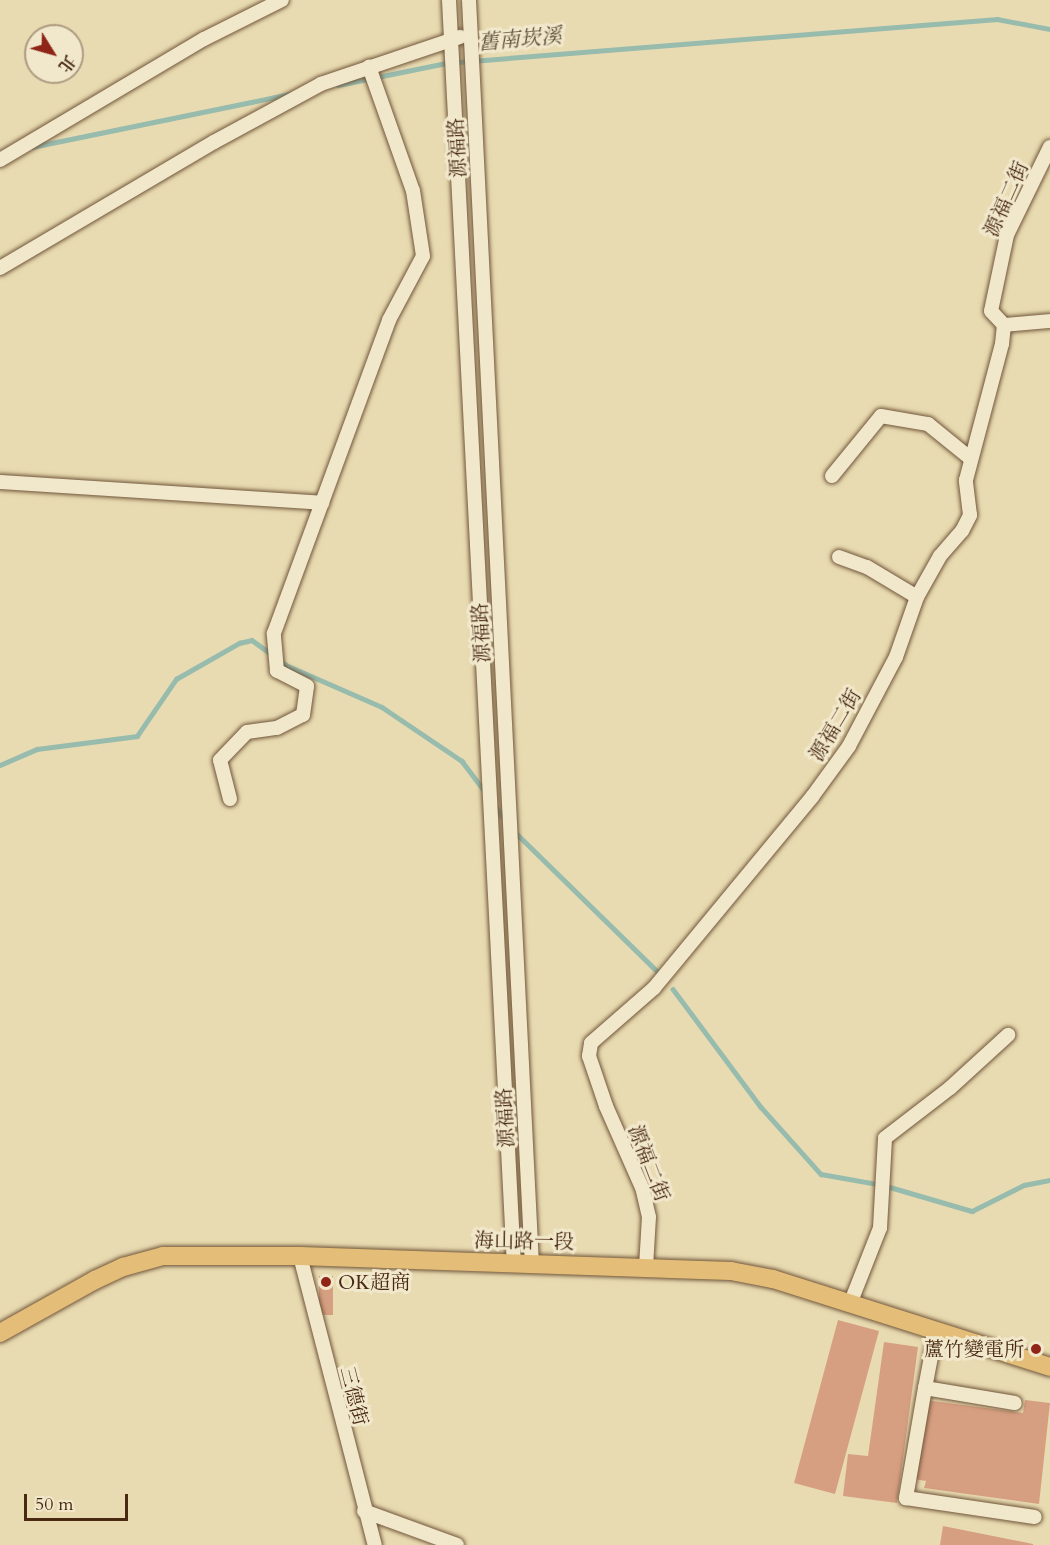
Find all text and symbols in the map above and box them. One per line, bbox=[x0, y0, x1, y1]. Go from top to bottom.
north arrow bbox=[24, 24, 84, 84]
water label: 舊南崁溪 bbox=[477, 24, 563, 56]
text: 北 bbox=[53, 51, 80, 77]
street label: 源福路 bbox=[443, 117, 471, 179]
street label: 源福二街 bbox=[979, 158, 1033, 240]
street label: 源福路 bbox=[467, 602, 495, 664]
street label: 源福二街 bbox=[804, 685, 866, 765]
street label: 源福路 bbox=[491, 1087, 519, 1149]
street label: 源福二街 bbox=[623, 1121, 675, 1205]
street label: 海山路一段 bbox=[474, 1228, 574, 1254]
place label: OK超商 bbox=[338, 1270, 410, 1294]
marker: OK超商 bbox=[319, 1275, 333, 1289]
place label: 蘆竹變電所 bbox=[924, 1337, 1024, 1361]
marker: 蘆竹變電所 bbox=[1029, 1342, 1043, 1356]
street label: 三德街 bbox=[335, 1364, 373, 1428]
scale bar bbox=[27, 1482, 130, 1520]
text: 50 m bbox=[35, 1492, 74, 1517]

